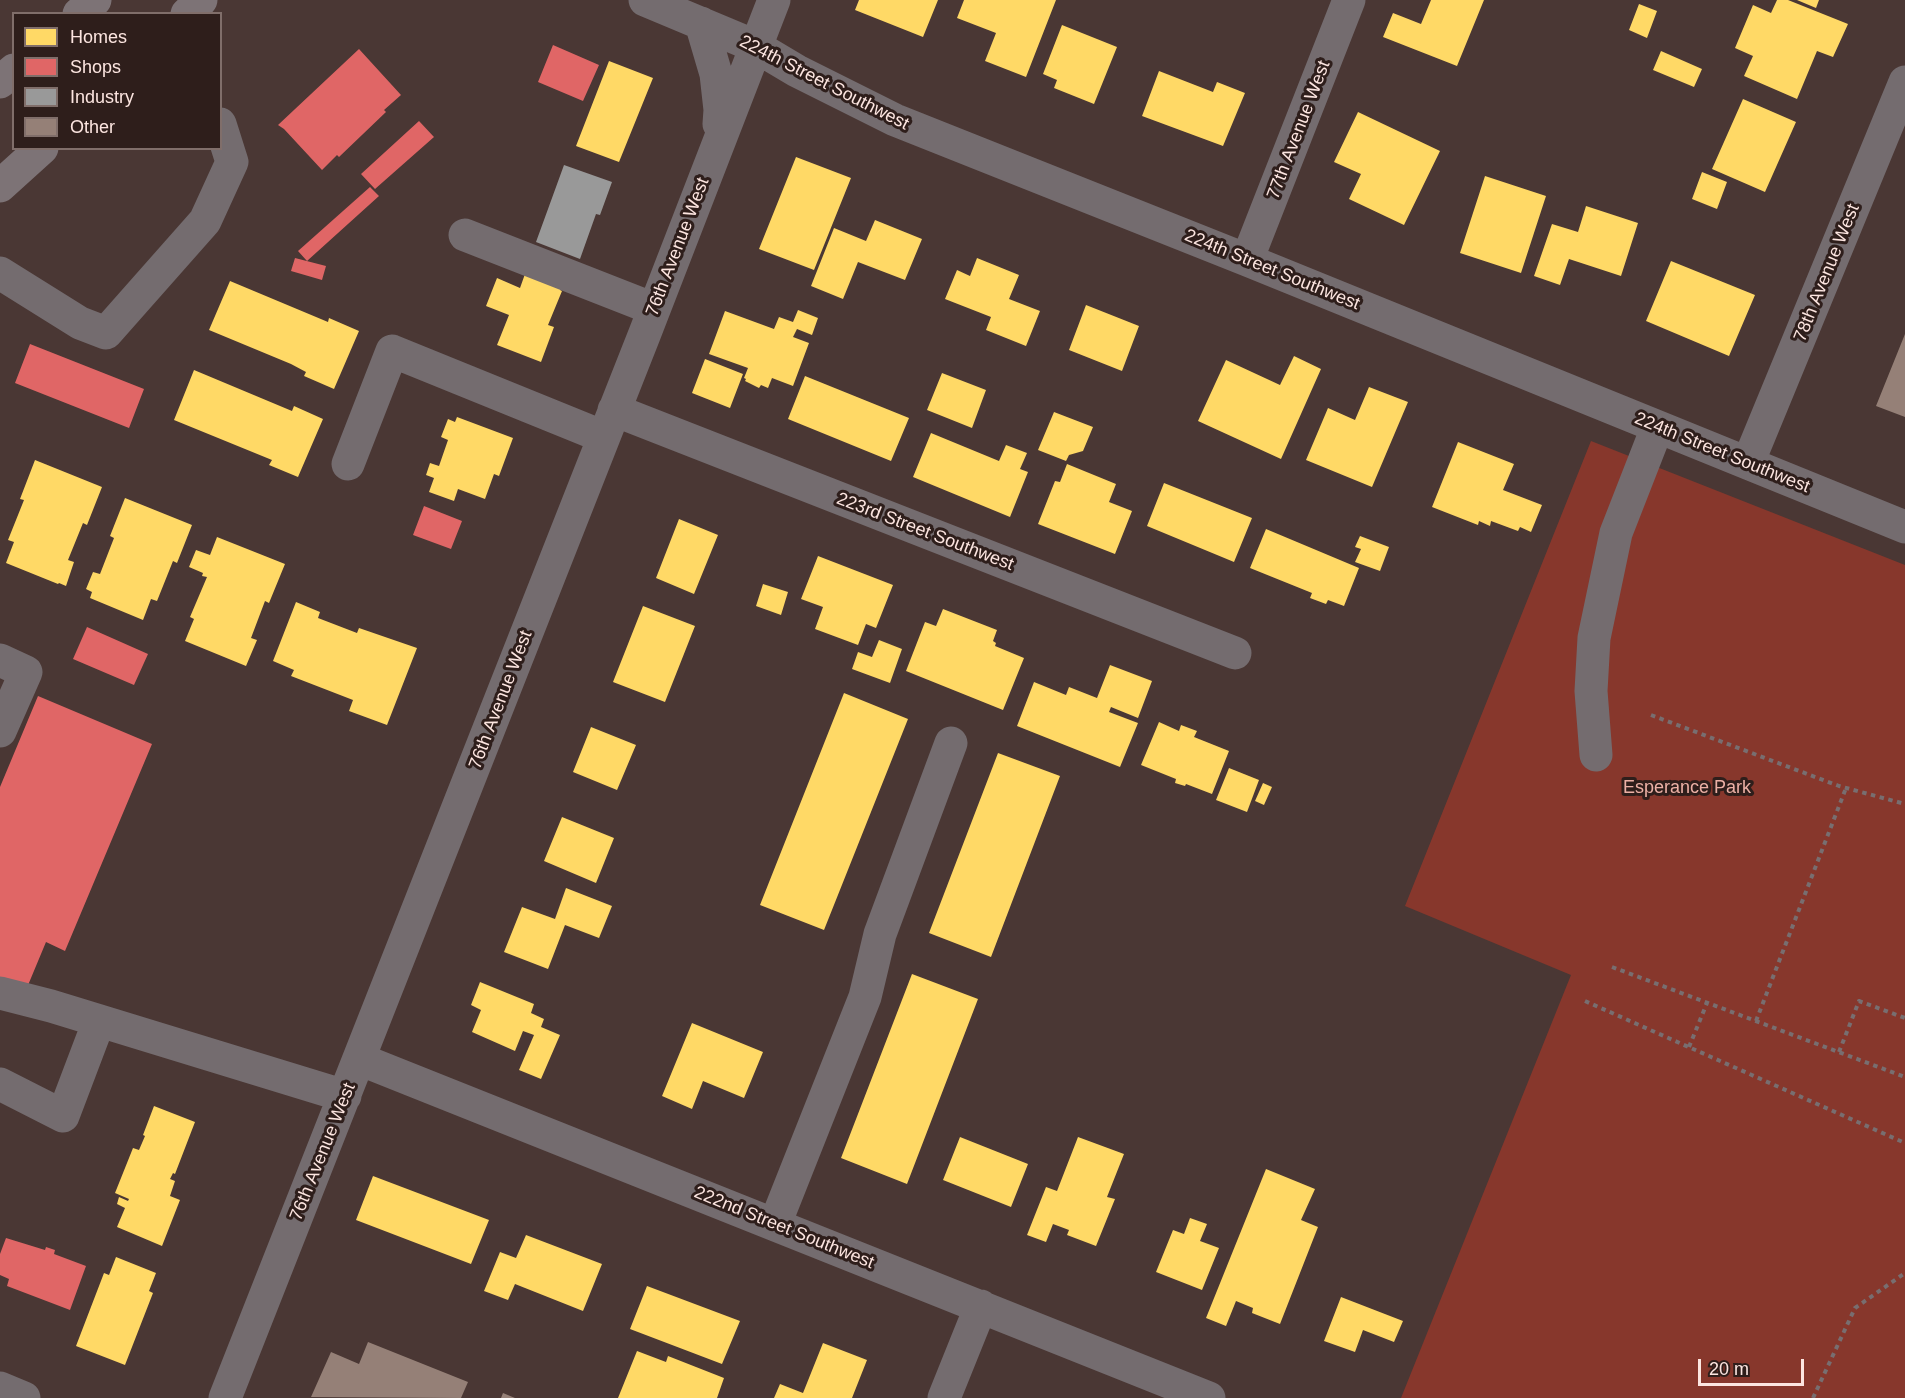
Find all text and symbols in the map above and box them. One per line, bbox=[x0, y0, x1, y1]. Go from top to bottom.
legend bbox=[12, 12, 222, 150]
text: Homes bbox=[70, 27, 127, 47]
street label: 224th Street Southwest bbox=[736, 31, 912, 135]
text: Shops bbox=[70, 57, 121, 77]
street label: 77th Avenue West bbox=[1263, 58, 1335, 202]
text: Industry bbox=[70, 87, 134, 107]
text: Other bbox=[70, 117, 115, 137]
street label: 76th Avenue West bbox=[642, 175, 714, 319]
street label: 78th Avenue West bbox=[1790, 201, 1864, 345]
street label: 224th Street Southwest bbox=[1181, 225, 1363, 315]
street label: 224th Street Southwest bbox=[1631, 408, 1813, 498]
street label: 223rd Street Southwest bbox=[833, 488, 1017, 576]
street label: 76th Avenue West bbox=[465, 628, 537, 772]
park label: Esperance Park bbox=[1623, 777, 1751, 799]
street label: 76th Avenue West bbox=[286, 1080, 360, 1224]
street label: 222nd Street Southwest bbox=[691, 1182, 877, 1274]
scale bar bbox=[1701, 1347, 1808, 1385]
text: 20 m bbox=[1709, 1359, 1749, 1379]

